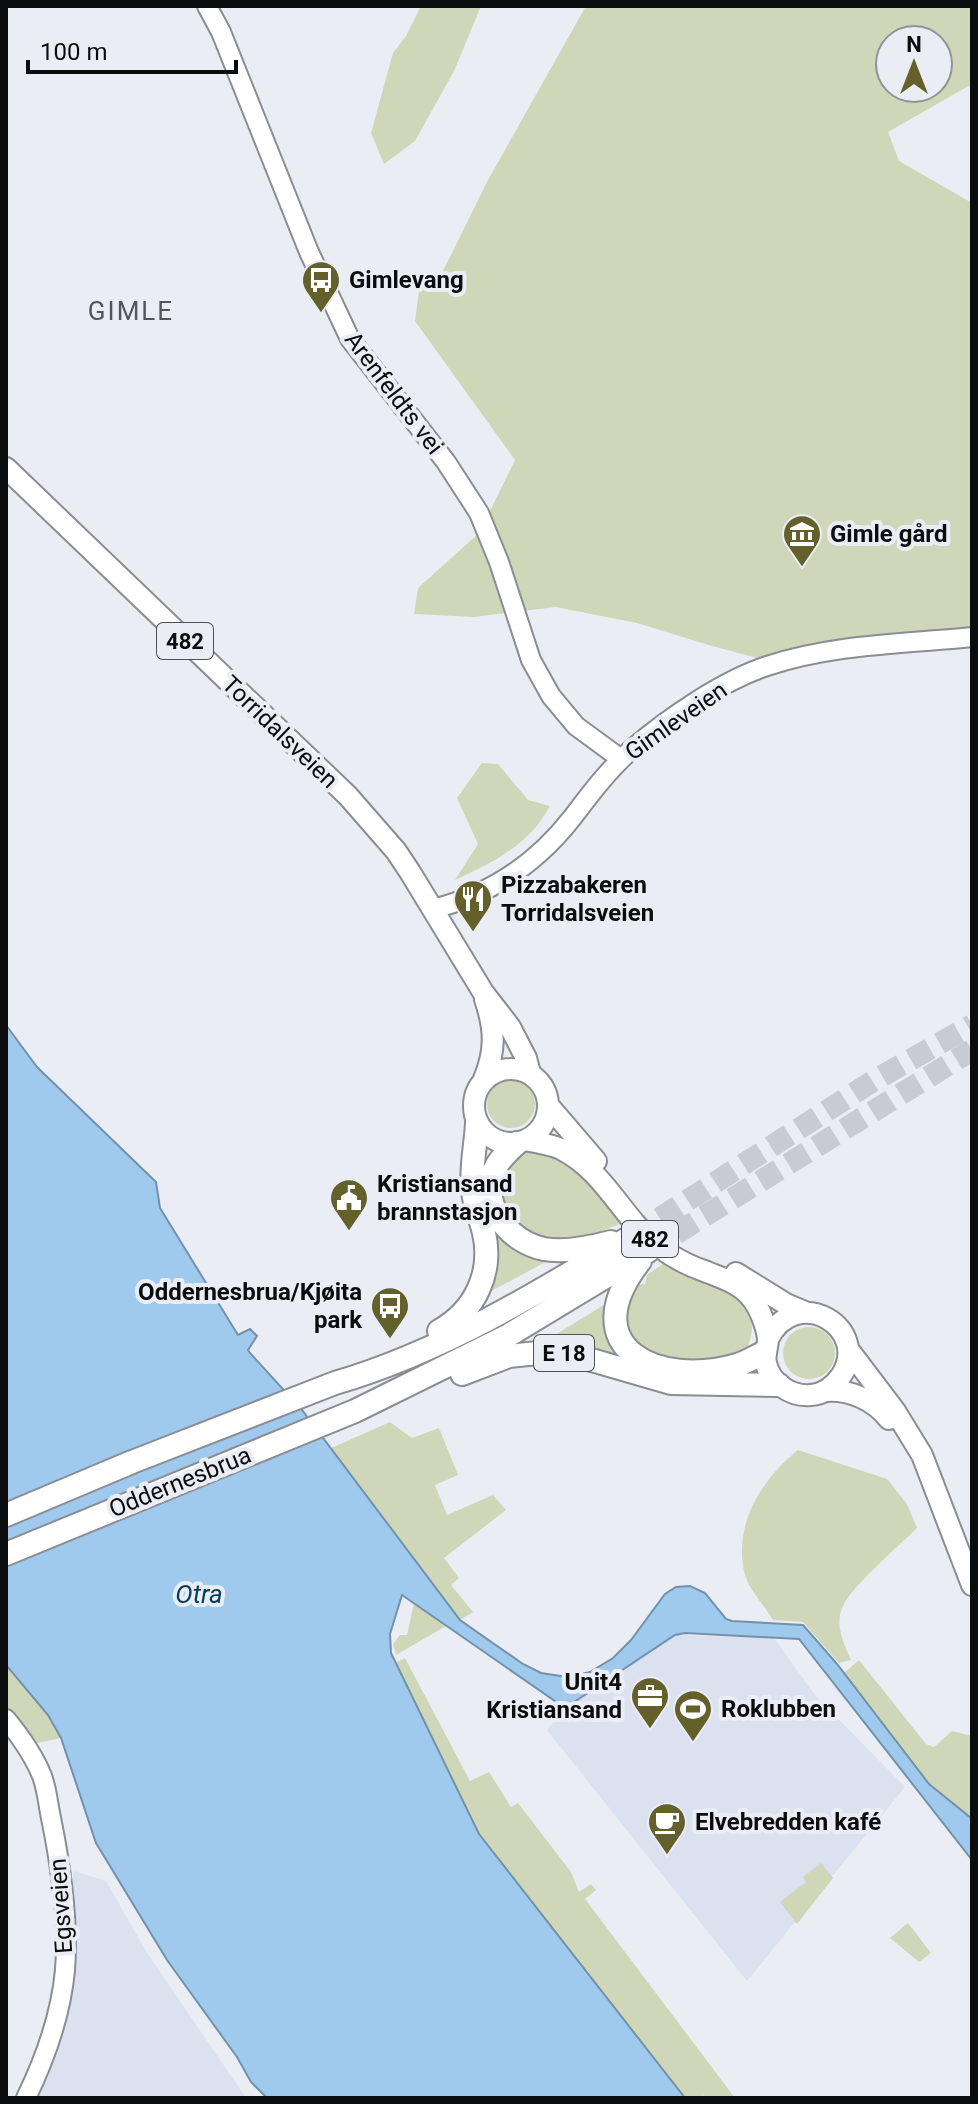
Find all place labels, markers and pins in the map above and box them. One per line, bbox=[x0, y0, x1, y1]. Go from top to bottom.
bus stop icon: Gimlevang bbox=[300, 259, 342, 314]
place label: Gimlevang bbox=[349, 266, 464, 294]
museum icon: Gimle gård bbox=[781, 513, 823, 568]
place label: Gimle gård bbox=[830, 520, 947, 548]
place label: Pizzabakeren Torridalsveien bbox=[501, 871, 654, 927]
restaurant icon: Pizzabakeren Torridalsveien bbox=[452, 878, 494, 933]
place label: Kristiansand brannstasjon bbox=[377, 1170, 518, 1226]
public building icon: Kristiansand brannstasjon bbox=[328, 1177, 370, 1232]
place label: Oddernesbrua/Kjøita park bbox=[138, 1278, 363, 1334]
bus stop icon: Oddernesbrua/Kjøita park bbox=[369, 1285, 411, 1340]
place label: Unit4 Kristiansand bbox=[486, 1668, 622, 1724]
office icon: Unit4 Kristiansand bbox=[629, 1675, 671, 1730]
sports icon: Roklubben bbox=[672, 1688, 714, 1743]
place label: Roklubben bbox=[721, 1695, 836, 1723]
cafe icon: Elvebredden kafé bbox=[646, 1801, 688, 1856]
place label: Elvebredden kafé bbox=[695, 1808, 881, 1836]

